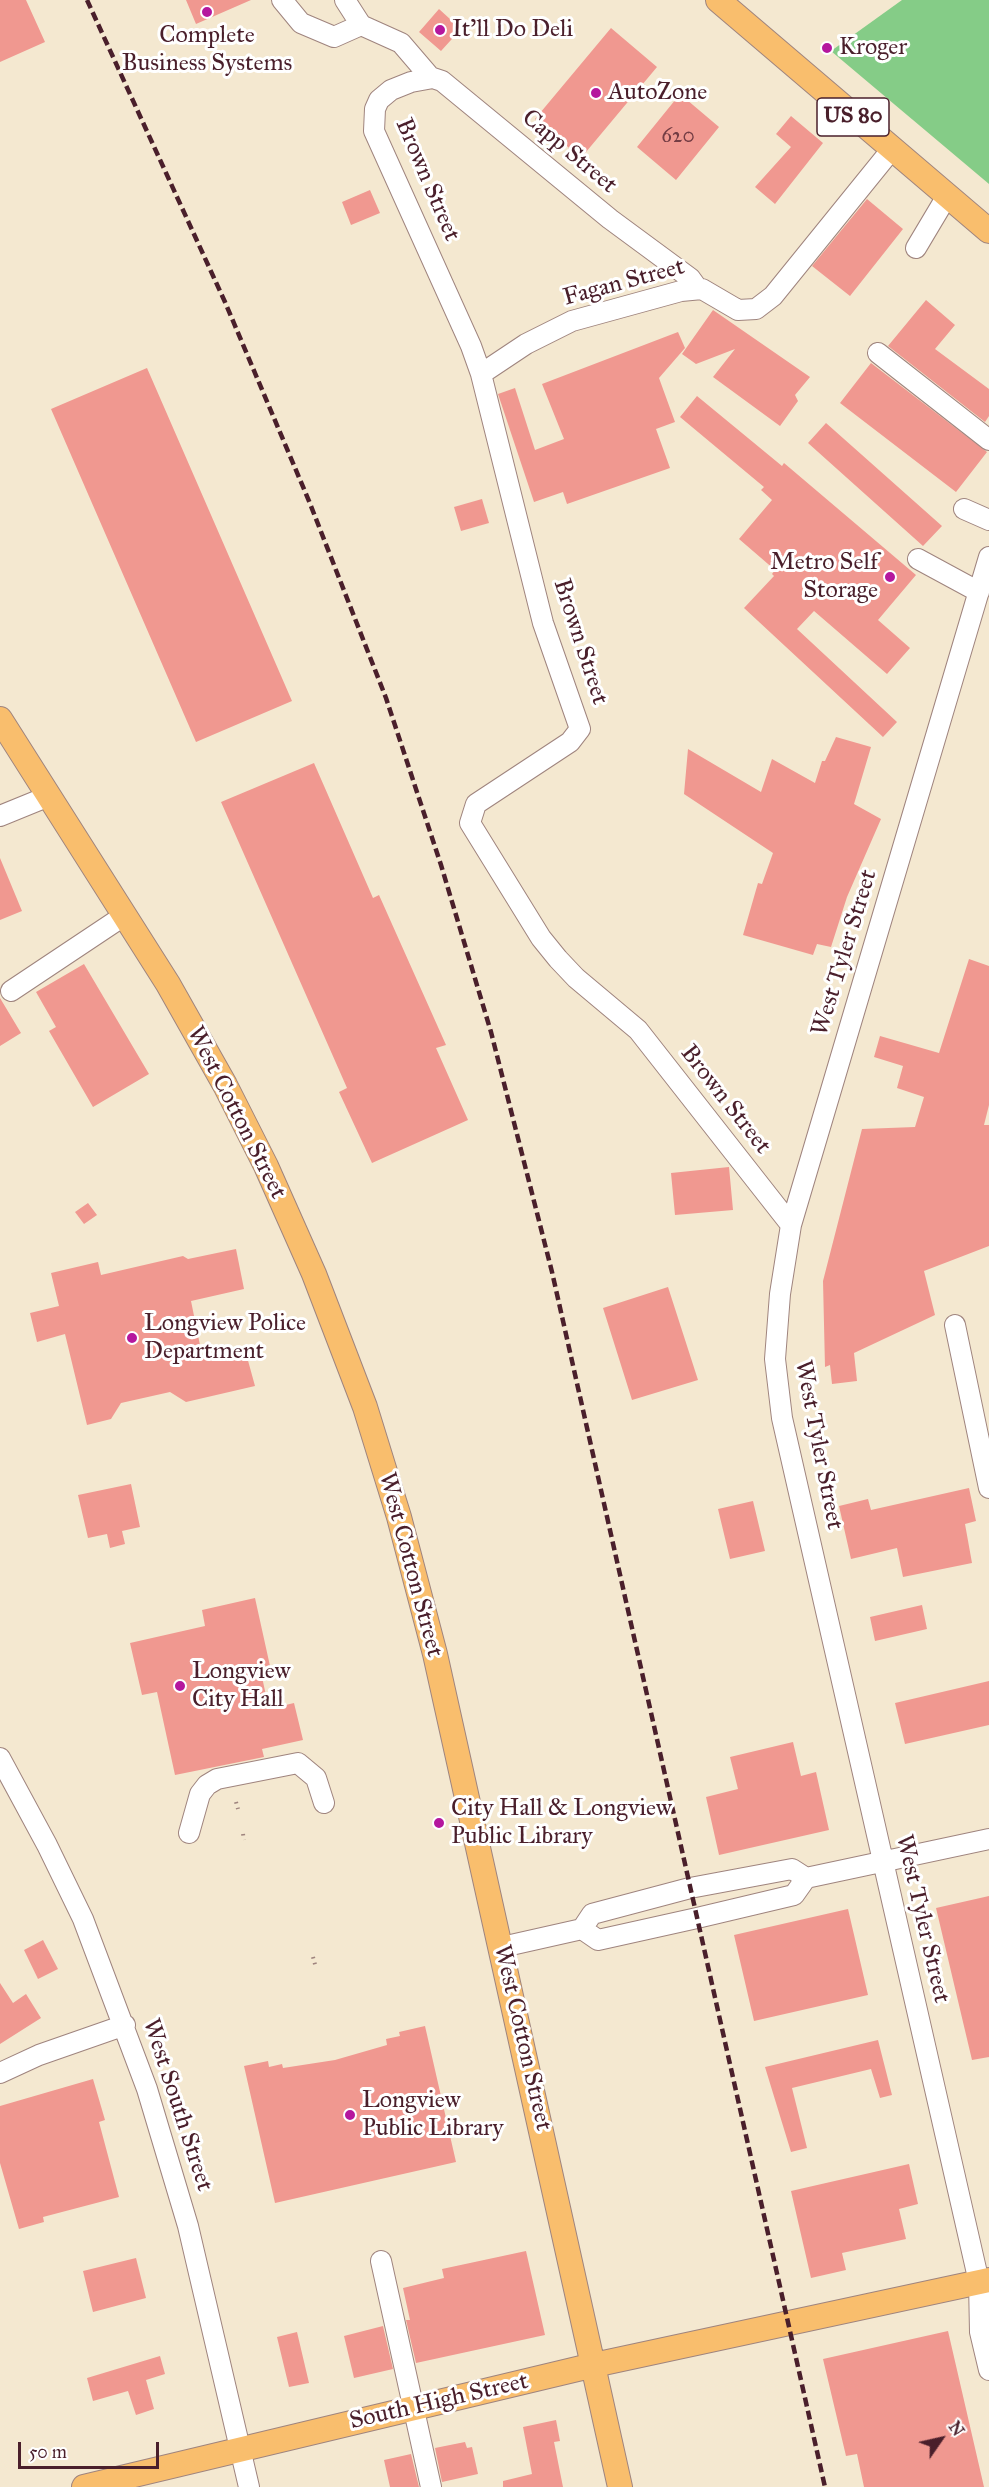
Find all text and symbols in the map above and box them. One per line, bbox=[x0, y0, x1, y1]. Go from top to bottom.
marker: Complete Business Systems bbox=[200, 5, 214, 19]
place label: It'll Do Deli bbox=[452, 16, 573, 44]
place label: Complete Business Systems bbox=[122, 22, 292, 78]
marker: It'll Do Deli bbox=[433, 23, 447, 37]
place label: Kroger bbox=[839, 34, 907, 62]
marker: Kroger bbox=[820, 41, 834, 55]
place label: AutoZone bbox=[608, 79, 707, 107]
marker: AutoZone bbox=[589, 86, 603, 100]
road number: US 80 bbox=[817, 98, 889, 136]
street label: Capp Street bbox=[516, 104, 622, 200]
street label: Brown Street bbox=[388, 114, 466, 246]
house number: 620 bbox=[661, 124, 695, 150]
street label: Fagan Street bbox=[560, 253, 688, 313]
place label: Metro Self Storage bbox=[770, 549, 878, 605]
marker: Metro Self Storage bbox=[883, 570, 897, 584]
street label: Brown Street bbox=[546, 576, 614, 708]
street label: West Tyler Street bbox=[806, 867, 884, 1039]
street label: West Cotton Street bbox=[180, 1022, 292, 1204]
street label: Brown Street bbox=[674, 1040, 776, 1160]
place label: Longview Police Department bbox=[144, 1310, 306, 1366]
marker: Longview Police Department bbox=[125, 1331, 139, 1345]
street label: West Tyler Street bbox=[787, 1358, 849, 1532]
street label: West Cotton Street bbox=[372, 1470, 448, 1660]
place label: Longview City Hall bbox=[192, 1658, 290, 1714]
marker: Longview City Hall bbox=[173, 1679, 187, 1693]
place label: City Hall & Longview Public Library bbox=[451, 1795, 672, 1851]
marker: City Hall & Longview Public Library bbox=[432, 1816, 446, 1830]
street label: West Tyler Street bbox=[889, 1832, 955, 2006]
street label: West Cotton Street bbox=[487, 1942, 557, 2134]
street label: West South Street bbox=[136, 2015, 218, 2195]
place label: Longview Public Library bbox=[362, 2087, 504, 2143]
marker: Longview Public Library bbox=[343, 2108, 357, 2122]
street label: South High Street bbox=[347, 2367, 531, 2437]
north arrow bbox=[911, 2409, 971, 2469]
text: N bbox=[945, 2418, 968, 2440]
scale bar bbox=[21, 2430, 162, 2468]
text: 50 m bbox=[29, 2441, 67, 2463]

